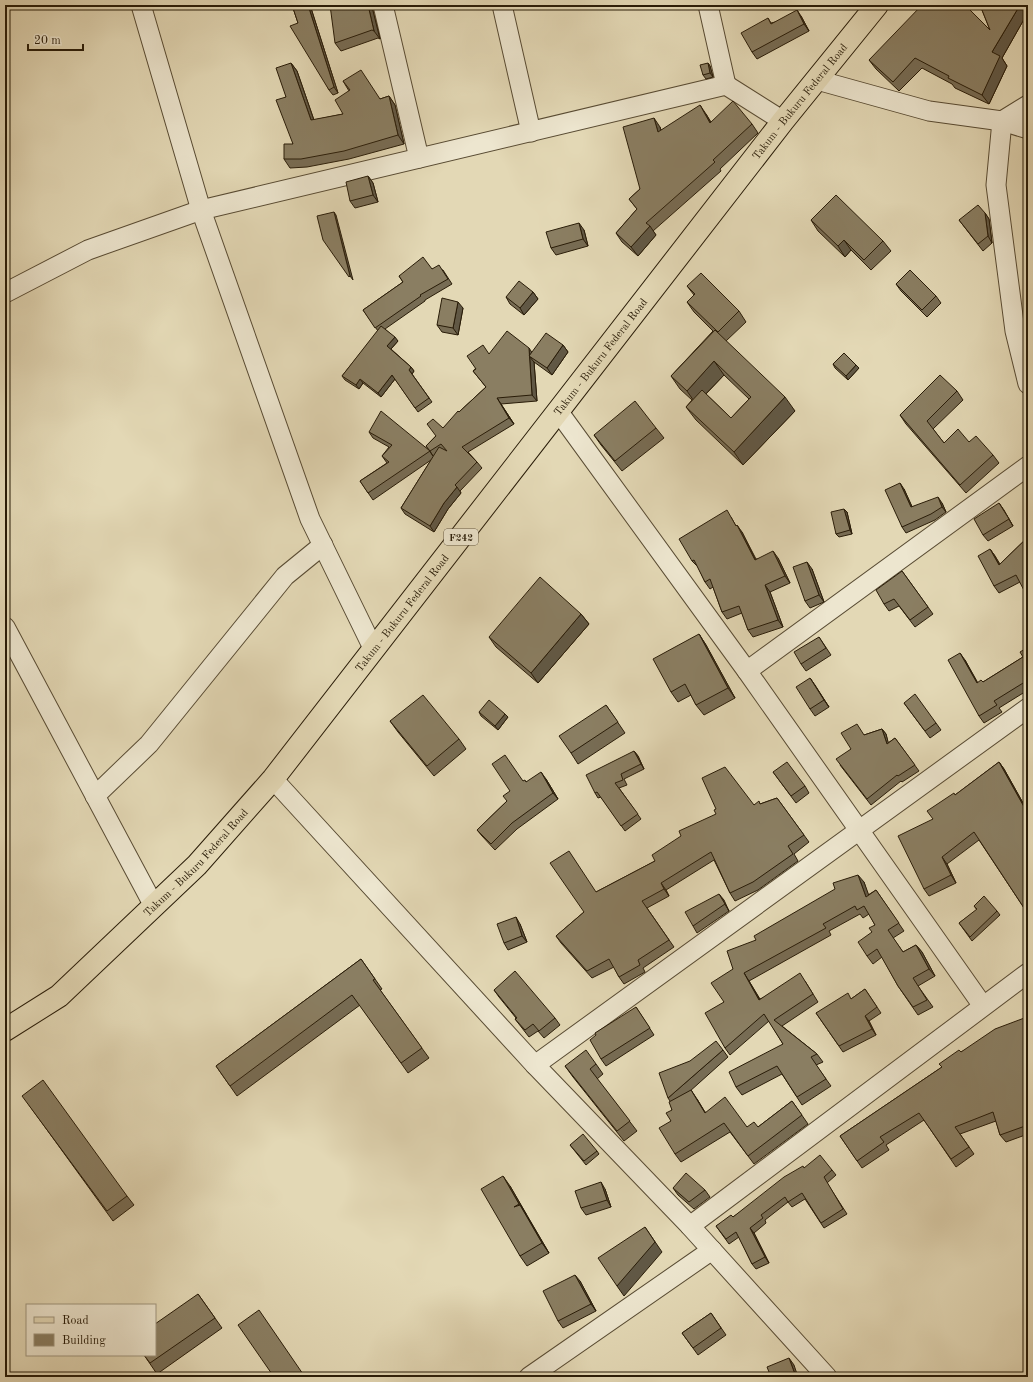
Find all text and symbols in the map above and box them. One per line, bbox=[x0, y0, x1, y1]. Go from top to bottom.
scale bar bbox=[28, 26, 83, 52]
text: 20 m bbox=[34, 35, 61, 47]
street label: Takum - Bukuru Federal Road bbox=[751, 42, 850, 162]
street label: Takum - Bukuru Federal Road bbox=[553, 297, 650, 418]
road number: F242 bbox=[444, 529, 478, 545]
street label: Takum - Bukuru Federal Road bbox=[354, 553, 452, 675]
street label: Takum - Bukuru Federal Road bbox=[142, 807, 251, 919]
legend bbox=[26, 1304, 156, 1356]
text: Road bbox=[62, 1315, 89, 1327]
text: Building bbox=[62, 1335, 106, 1347]

